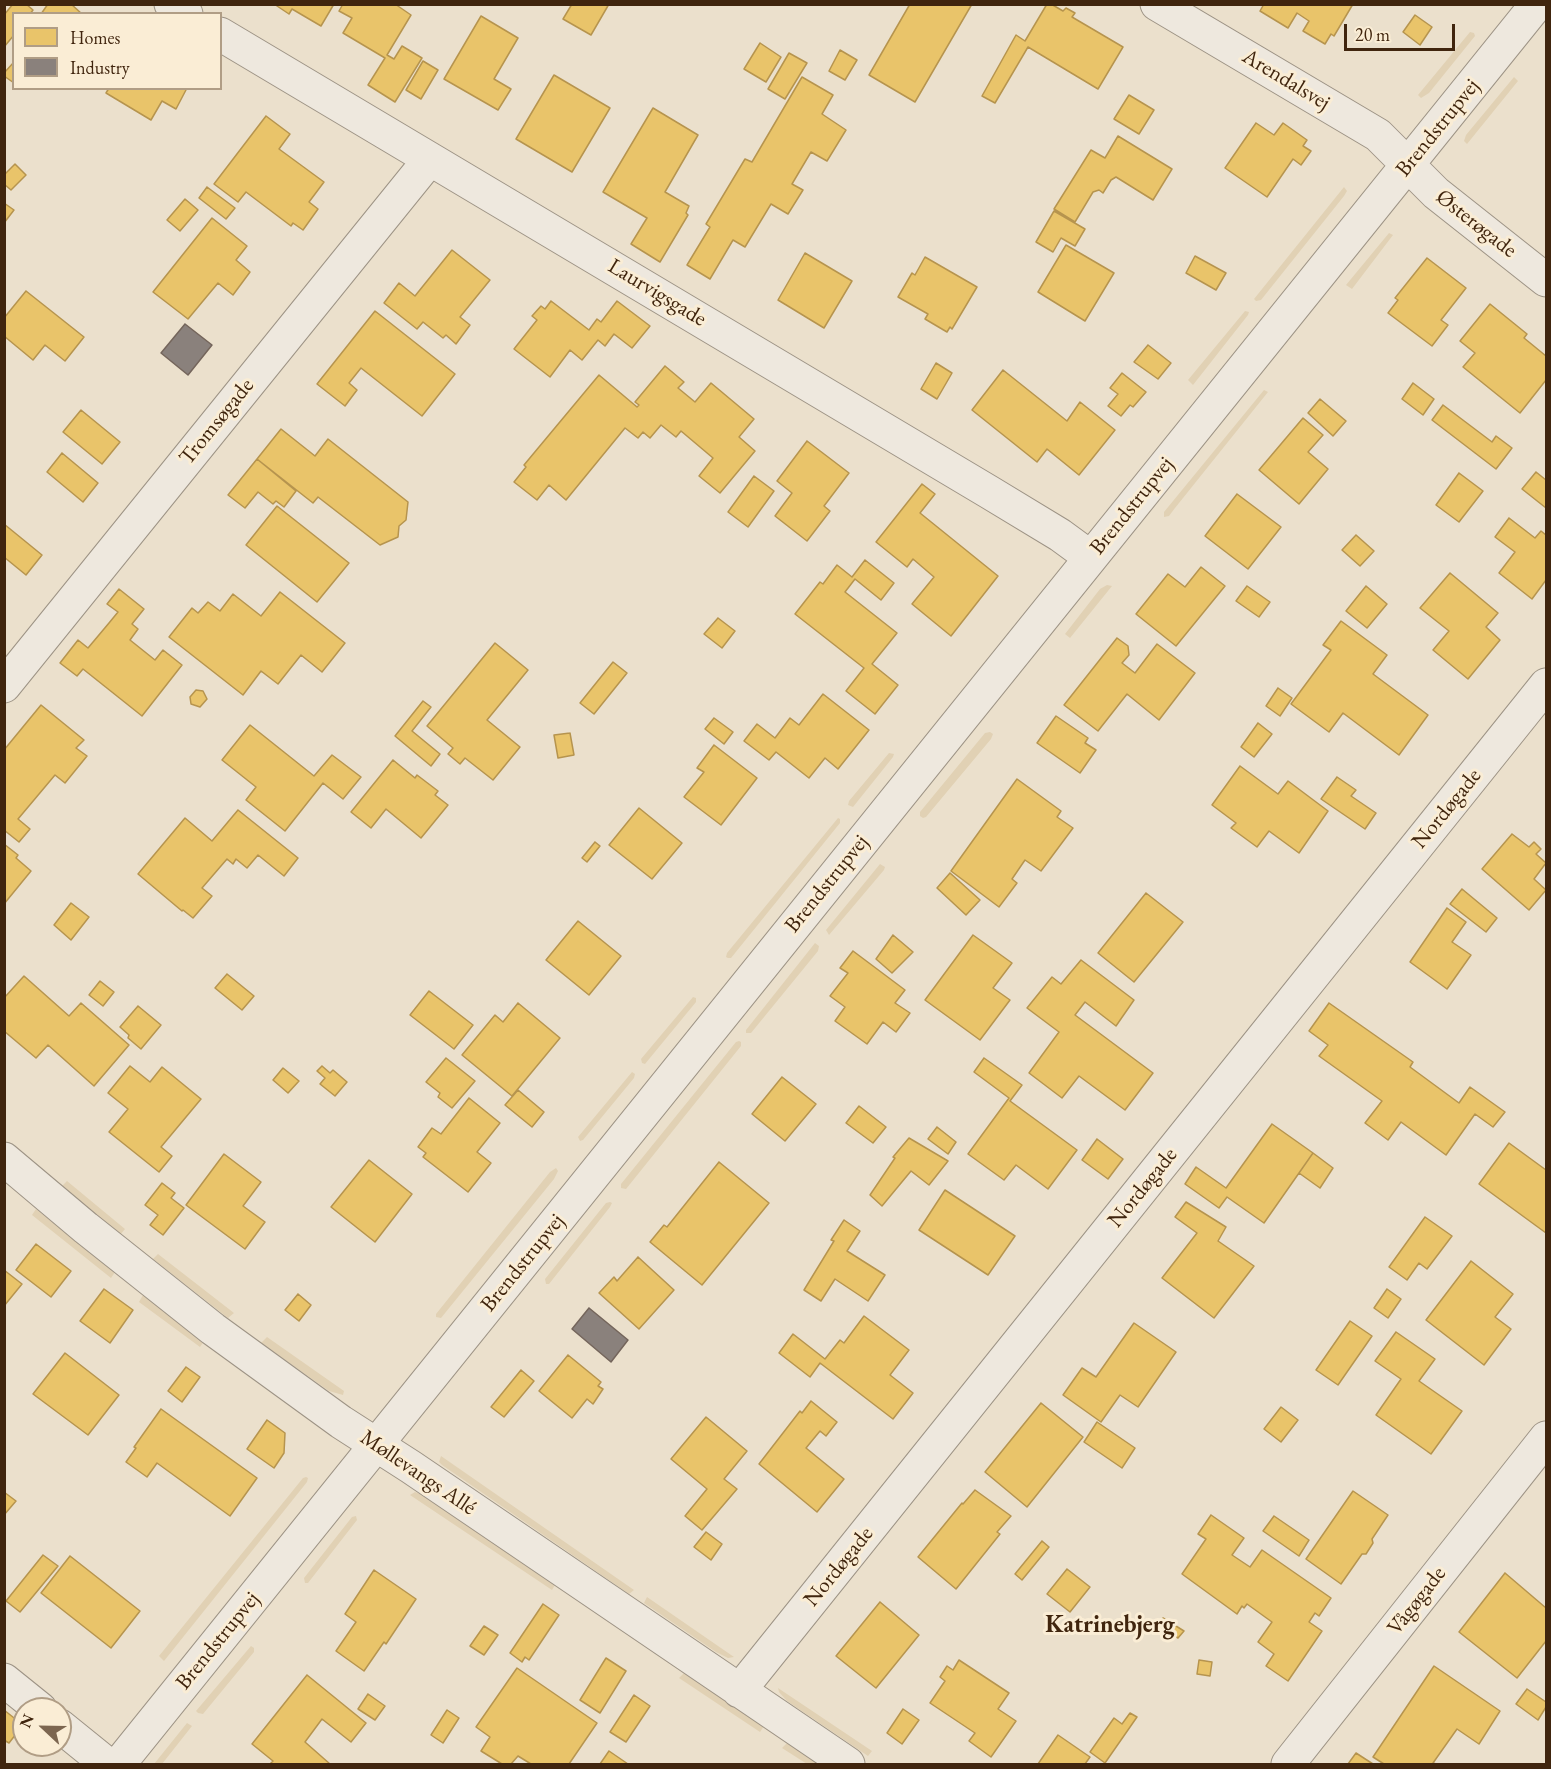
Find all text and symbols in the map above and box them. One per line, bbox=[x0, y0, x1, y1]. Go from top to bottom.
legend bbox=[12, 12, 222, 90]
scale bar bbox=[1347, 12, 1458, 50]
text: 20 m bbox=[1355, 23, 1390, 46]
text: Homes bbox=[70, 26, 120, 49]
street label: Arendalsvej bbox=[1237, 44, 1335, 116]
text: Industry bbox=[70, 56, 130, 79]
street label: Brendstrupvej bbox=[1391, 74, 1485, 182]
street label: Østerøgade bbox=[1430, 184, 1522, 264]
street label: Laurvigsgade bbox=[603, 253, 711, 333]
street label: Tromsøgade bbox=[174, 373, 260, 471]
street label: Brendstrupvej bbox=[1085, 452, 1179, 560]
street label: Nordøgade bbox=[1407, 764, 1487, 854]
street label: Brendstrupvej bbox=[780, 830, 874, 938]
street label: Nordøgade bbox=[1103, 1143, 1183, 1233]
street label: Brendstrupvej bbox=[476, 1209, 570, 1317]
street label: Møllevangs Allé bbox=[355, 1425, 481, 1521]
street label: Nordøgade bbox=[799, 1522, 879, 1612]
street label: Vågøgade bbox=[1382, 1561, 1452, 1641]
street label: Brendstrupvej bbox=[171, 1587, 265, 1695]
district label: Katrinebjerg bbox=[1045, 1611, 1175, 1639]
north arrow bbox=[12, 1697, 72, 1757]
text: N bbox=[15, 1711, 39, 1731]

